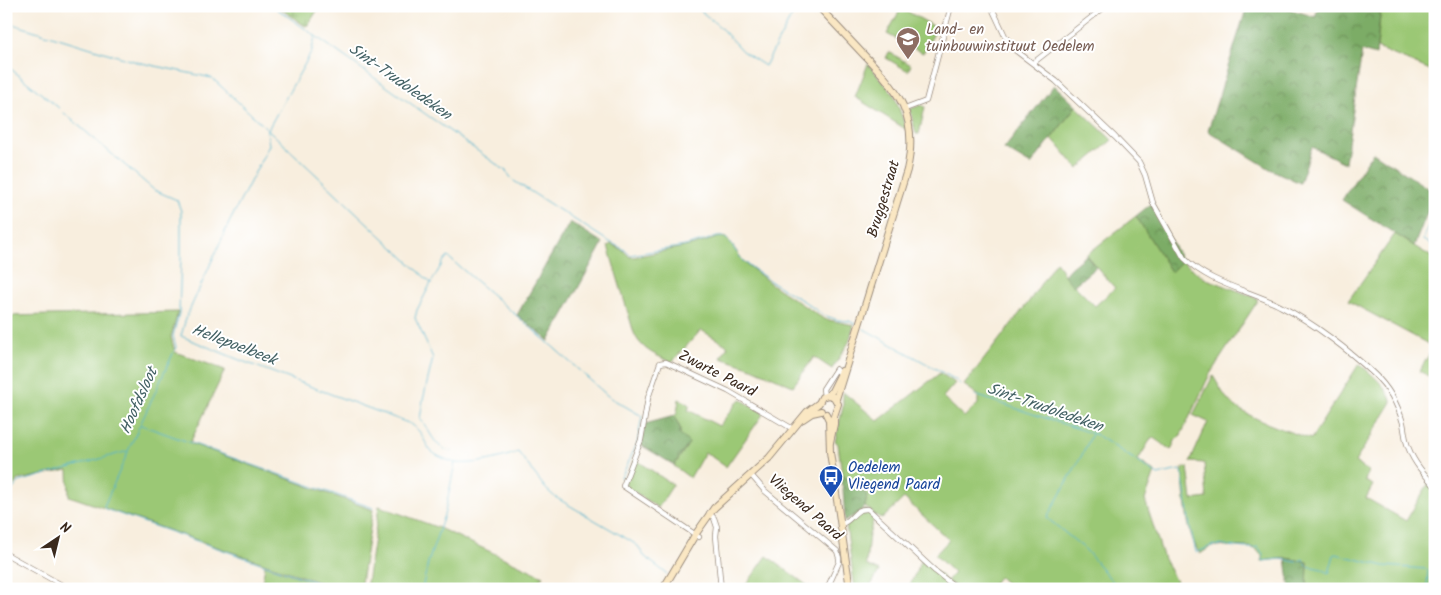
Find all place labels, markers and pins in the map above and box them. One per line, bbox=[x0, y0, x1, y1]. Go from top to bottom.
place label: Land- en tuinbouwinstituut Oedelem bbox=[926, 18, 1095, 59]
school or university icon: Land- en tuinbouwinstituut Oedelem bbox=[895, 26, 921, 60]
place label: Oedelem Vliegend Paard bbox=[848, 456, 941, 497]
bus stop icon: Oedelem Vliegend Paard bbox=[818, 464, 844, 498]

